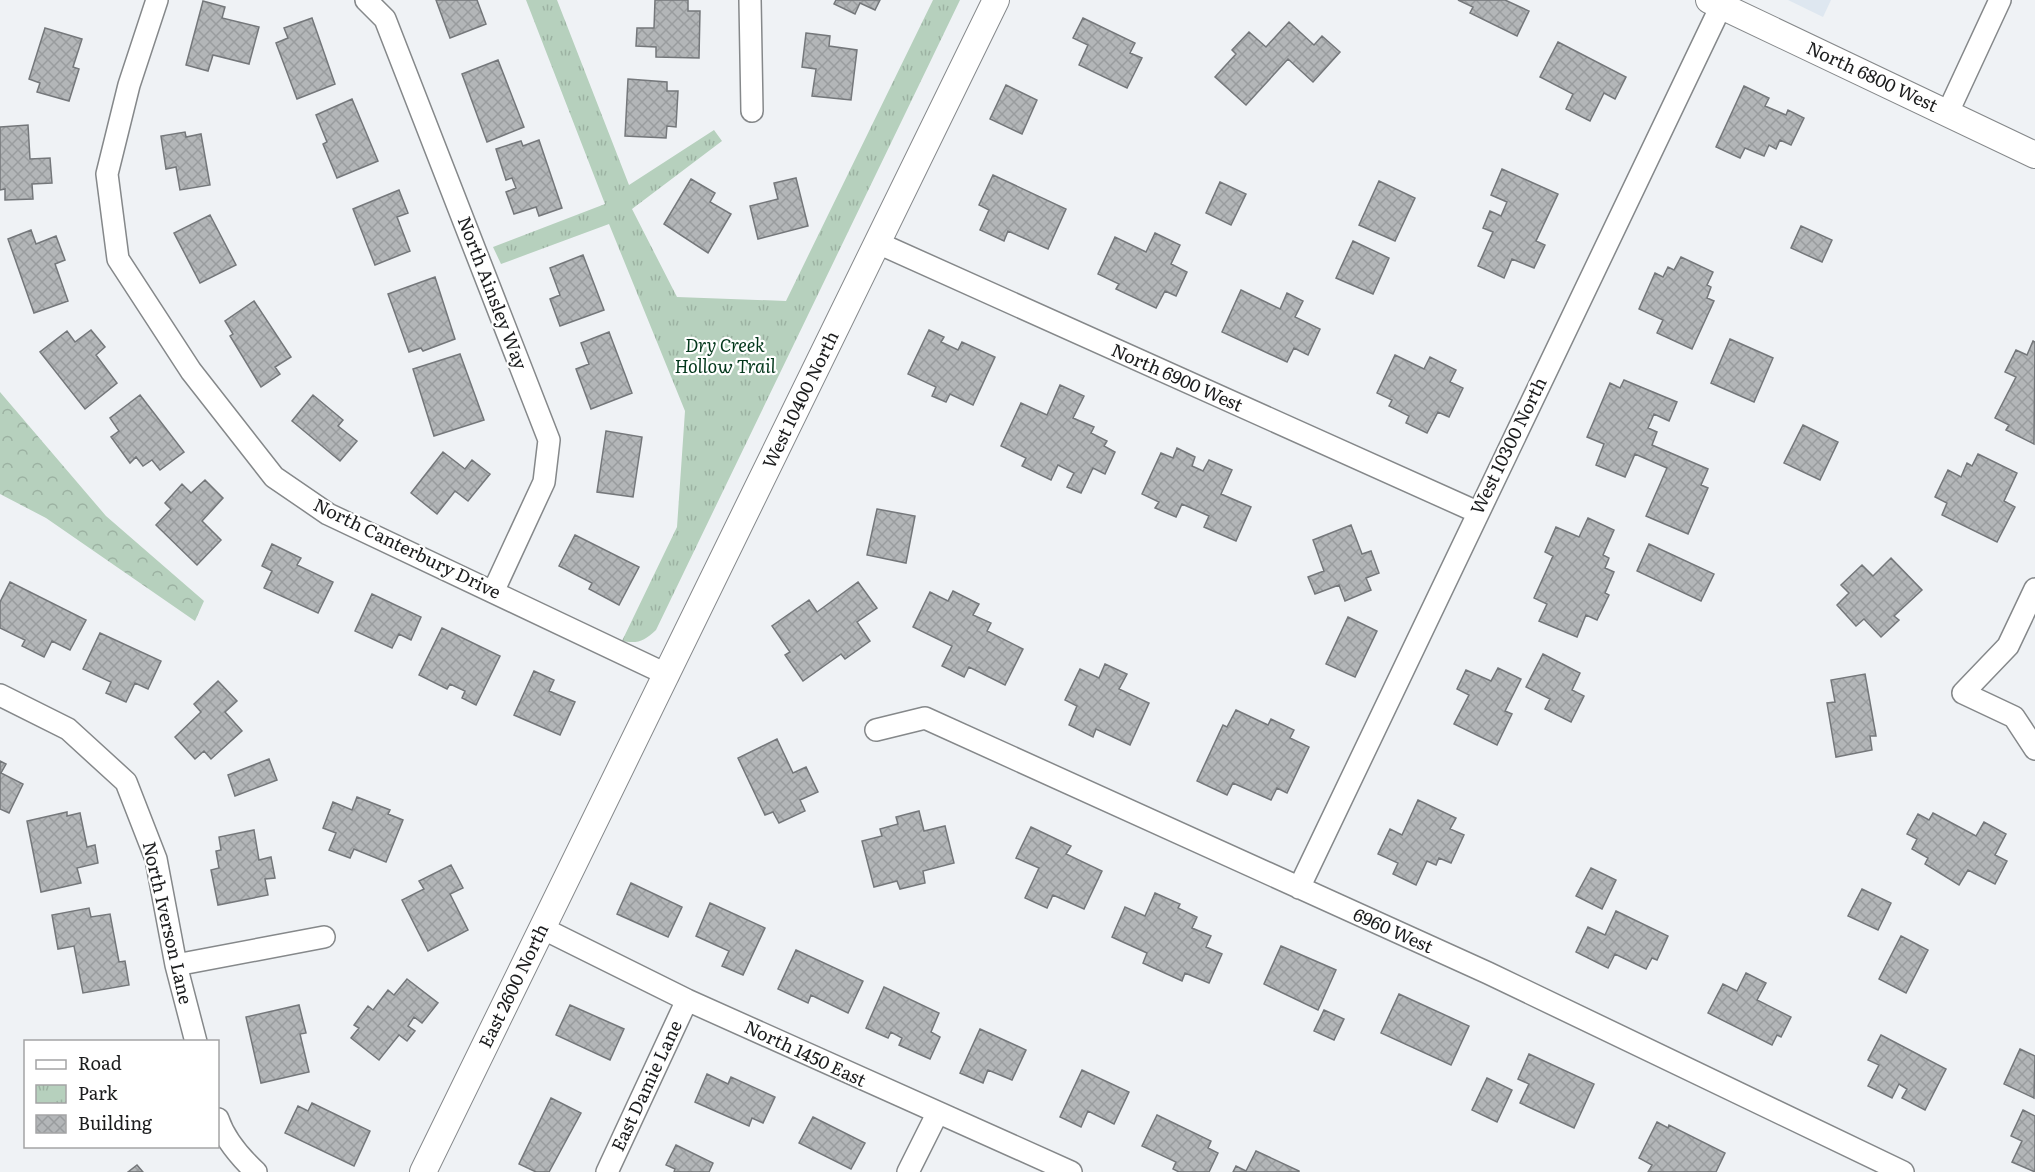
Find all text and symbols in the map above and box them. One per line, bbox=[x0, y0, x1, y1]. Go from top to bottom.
street label: North 6800 West bbox=[1803, 33, 1943, 118]
street label: North Ainsley Way bbox=[452, 212, 535, 374]
street label: West 10400 North bbox=[755, 326, 845, 473]
park label: Dry Creek Hollow Trail bbox=[675, 331, 776, 379]
street label: North 6900 West bbox=[1107, 335, 1248, 418]
street label: West 10300 North bbox=[1463, 372, 1553, 519]
street label: North Canterbury Drive bbox=[309, 490, 506, 605]
street label: North Iverson Lane bbox=[137, 839, 200, 1007]
street label: 6960 West bbox=[1349, 900, 1439, 960]
street label: East 2600 North bbox=[471, 919, 554, 1052]
street label: North 1450 East bbox=[740, 1013, 872, 1093]
street label: East Damie Lane bbox=[603, 1015, 688, 1155]
legend bbox=[24, 1040, 219, 1148]
text: Road bbox=[78, 1049, 122, 1076]
text: Park bbox=[78, 1079, 119, 1106]
text: Building bbox=[78, 1109, 153, 1136]

